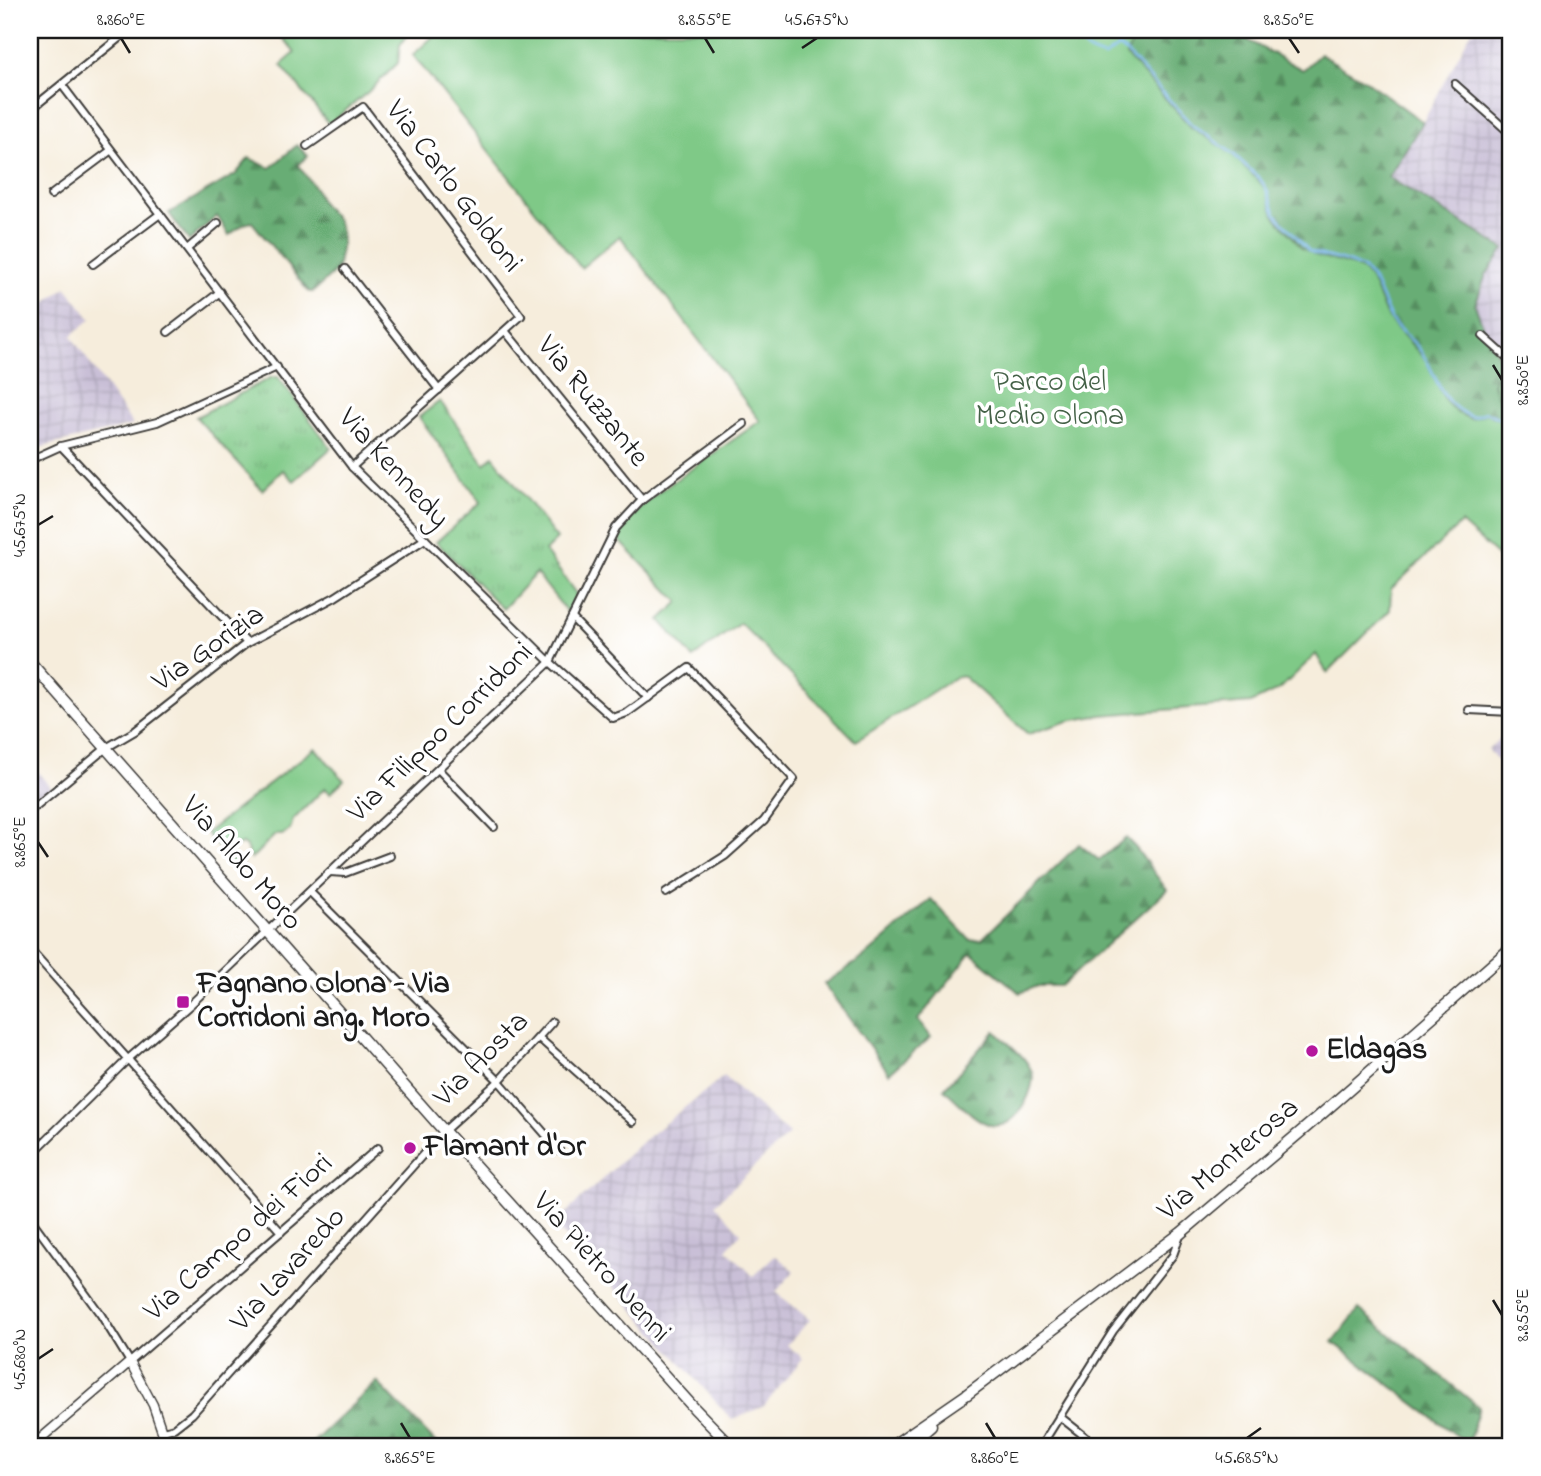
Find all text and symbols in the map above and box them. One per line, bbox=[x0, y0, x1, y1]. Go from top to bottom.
text: 8.860°E bbox=[97, 8, 145, 34]
text: 8.855°E bbox=[678, 8, 732, 34]
text: 45.675°N bbox=[785, 8, 849, 34]
text: 8.850°E bbox=[1264, 8, 1315, 34]
street label: Via Carlo Goldoni bbox=[373, 91, 533, 283]
street label: Via Ruzzante bbox=[525, 326, 659, 478]
text: 8.850°E bbox=[1511, 354, 1537, 405]
park label: Parco del Medio Olona bbox=[976, 361, 1124, 439]
street label: Via Kennedy bbox=[326, 398, 459, 539]
text: 45.675°N bbox=[8, 493, 34, 557]
street label: Via Gorizia bbox=[143, 594, 274, 704]
street label: Via Filippo Corridoni bbox=[337, 632, 544, 834]
street label: Via Aldo Moro bbox=[169, 786, 312, 941]
text: 8.865°E bbox=[8, 816, 34, 868]
place label: Fagnano Olona - Via Corridoni ang. Moro bbox=[195, 963, 450, 1042]
marker: Fagnano Olona - Via Corridoni ang. Moro bbox=[175, 994, 191, 1010]
street label: Via Aosta bbox=[423, 1002, 540, 1119]
place label: Eldagas bbox=[1326, 1029, 1427, 1074]
marker: Eldagas bbox=[1304, 1043, 1320, 1059]
street label: Via Monterosa bbox=[1148, 1087, 1309, 1233]
place label: Flamant d'Or bbox=[422, 1126, 586, 1170]
marker: Flamant d'Or bbox=[402, 1140, 418, 1156]
street label: Via Campo dei Fiori bbox=[134, 1143, 343, 1333]
street label: Via Pietro Nenni bbox=[520, 1182, 681, 1353]
street label: Via Lavaredo bbox=[220, 1198, 357, 1343]
text: 8.855°E bbox=[1511, 1288, 1537, 1342]
text: 45.680°N bbox=[8, 1329, 34, 1389]
text: 8.865°E bbox=[384, 1446, 436, 1472]
text: 8.860°E bbox=[971, 1446, 1019, 1472]
text: 45.685°N bbox=[1215, 1446, 1279, 1472]

